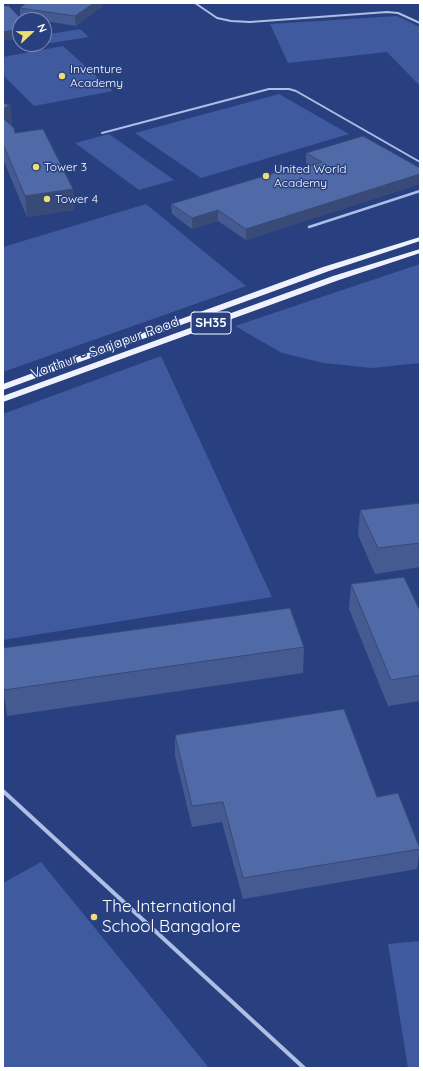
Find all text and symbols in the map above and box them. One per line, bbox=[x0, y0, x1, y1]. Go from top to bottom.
north arrow bbox=[12, 12, 52, 52]
text: N bbox=[34, 22, 50, 34]
place label: Inventure Academy bbox=[70, 62, 123, 90]
marker: Inventure Academy bbox=[57, 71, 67, 81]
place label: Tower 3 bbox=[44, 160, 87, 174]
marker: Tower 3 bbox=[31, 162, 41, 172]
place label: United World Academy bbox=[274, 162, 347, 190]
marker: United World Academy bbox=[261, 171, 271, 181]
place label: Tower 4 bbox=[55, 192, 98, 206]
marker: Tower 4 bbox=[42, 194, 52, 204]
road number: SH35 bbox=[191, 312, 231, 334]
street label: Varthur - Sarjapur Road bbox=[29, 313, 181, 383]
place label: The International School Bangalore bbox=[102, 897, 241, 937]
marker: The International School Bangalore bbox=[89, 912, 99, 922]

